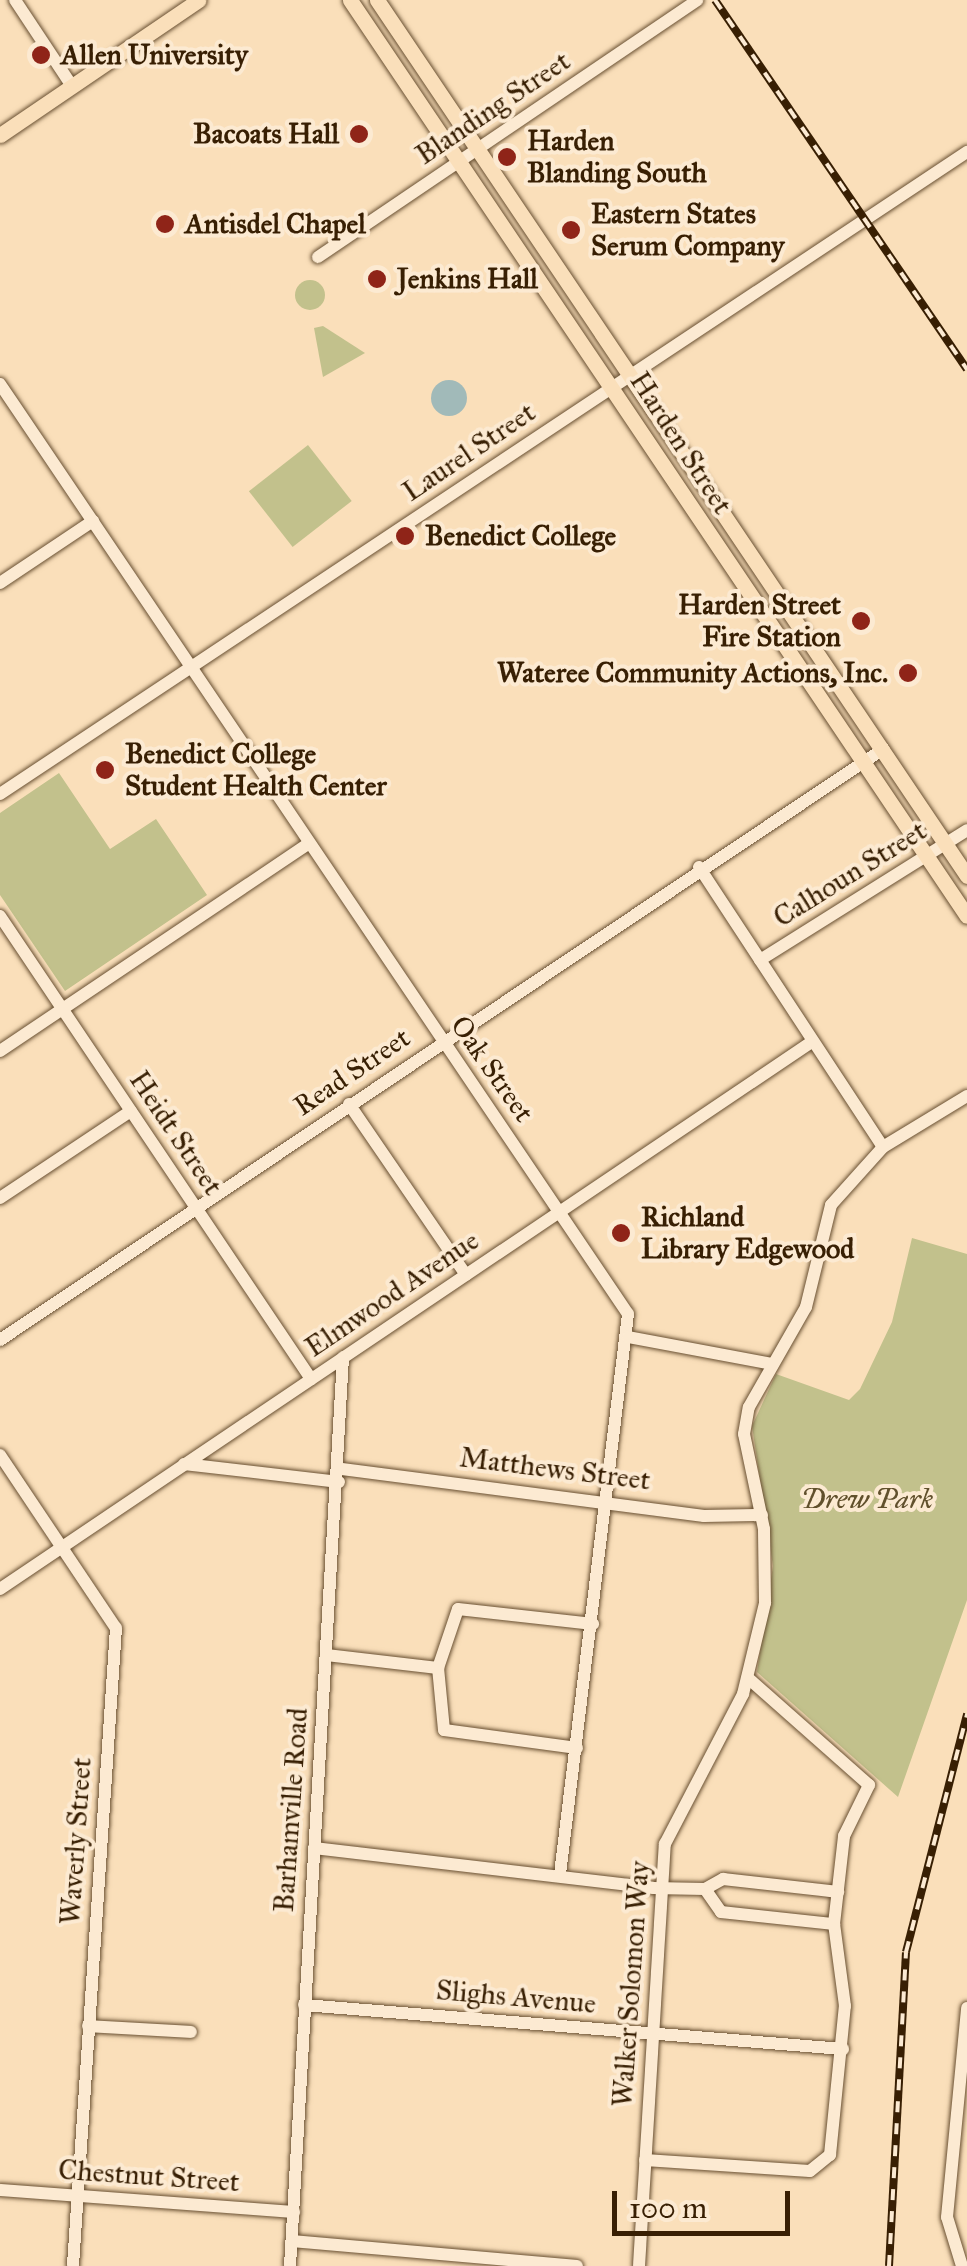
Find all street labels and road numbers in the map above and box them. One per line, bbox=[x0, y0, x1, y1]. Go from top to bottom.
street label: Blanding Street bbox=[410, 44, 576, 172]
street label: Harden Street bbox=[623, 366, 739, 520]
street label: Laurel Street bbox=[396, 395, 542, 509]
street label: Calhoun Street bbox=[767, 814, 933, 934]
street label: Oak Street bbox=[443, 1009, 541, 1129]
street label: Read Street bbox=[288, 1021, 416, 1123]
street label: Heidt Street bbox=[122, 1064, 230, 1202]
street label: Elmwood Avenue bbox=[299, 1224, 485, 1364]
street label: Matthews Street bbox=[458, 1441, 652, 1497]
street label: Barhamville Road bbox=[267, 1707, 315, 1913]
street label: Waverly Street bbox=[53, 1756, 99, 1926]
street label: Walker Solomon Way bbox=[606, 1860, 656, 2108]
street label: Slighs Avenue bbox=[435, 1973, 597, 2021]
street label: Chestnut Street bbox=[57, 2153, 241, 2199]

